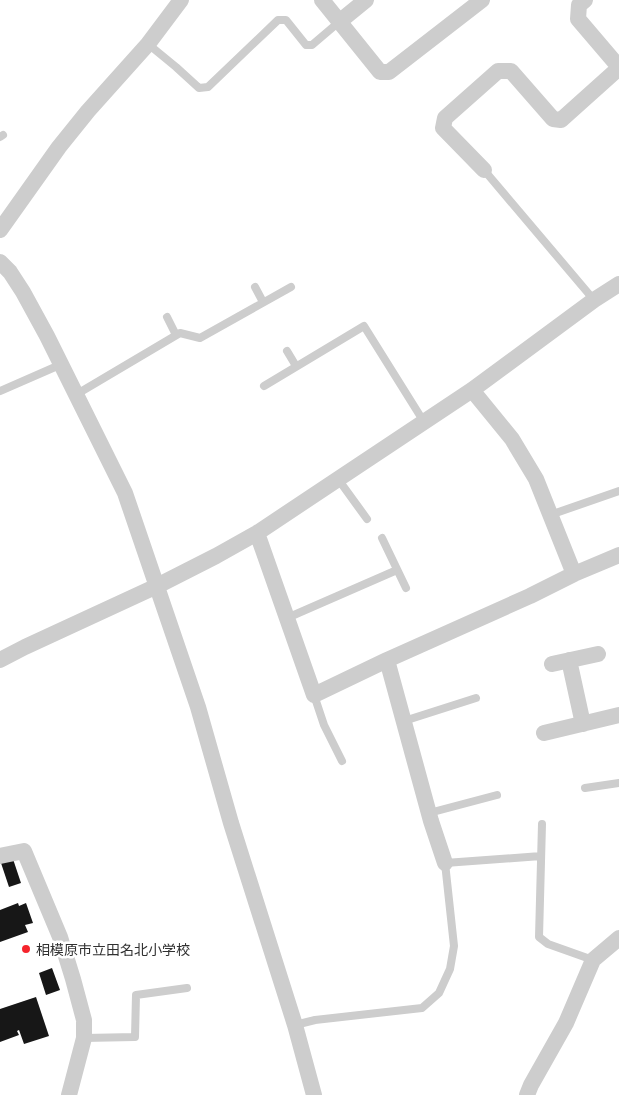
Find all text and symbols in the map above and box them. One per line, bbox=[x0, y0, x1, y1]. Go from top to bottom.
place label: 相模原市立田名北小学校 bbox=[36, 941, 190, 958]
marker: 相模原市立田名北小学校 bbox=[20, 943, 32, 955]

